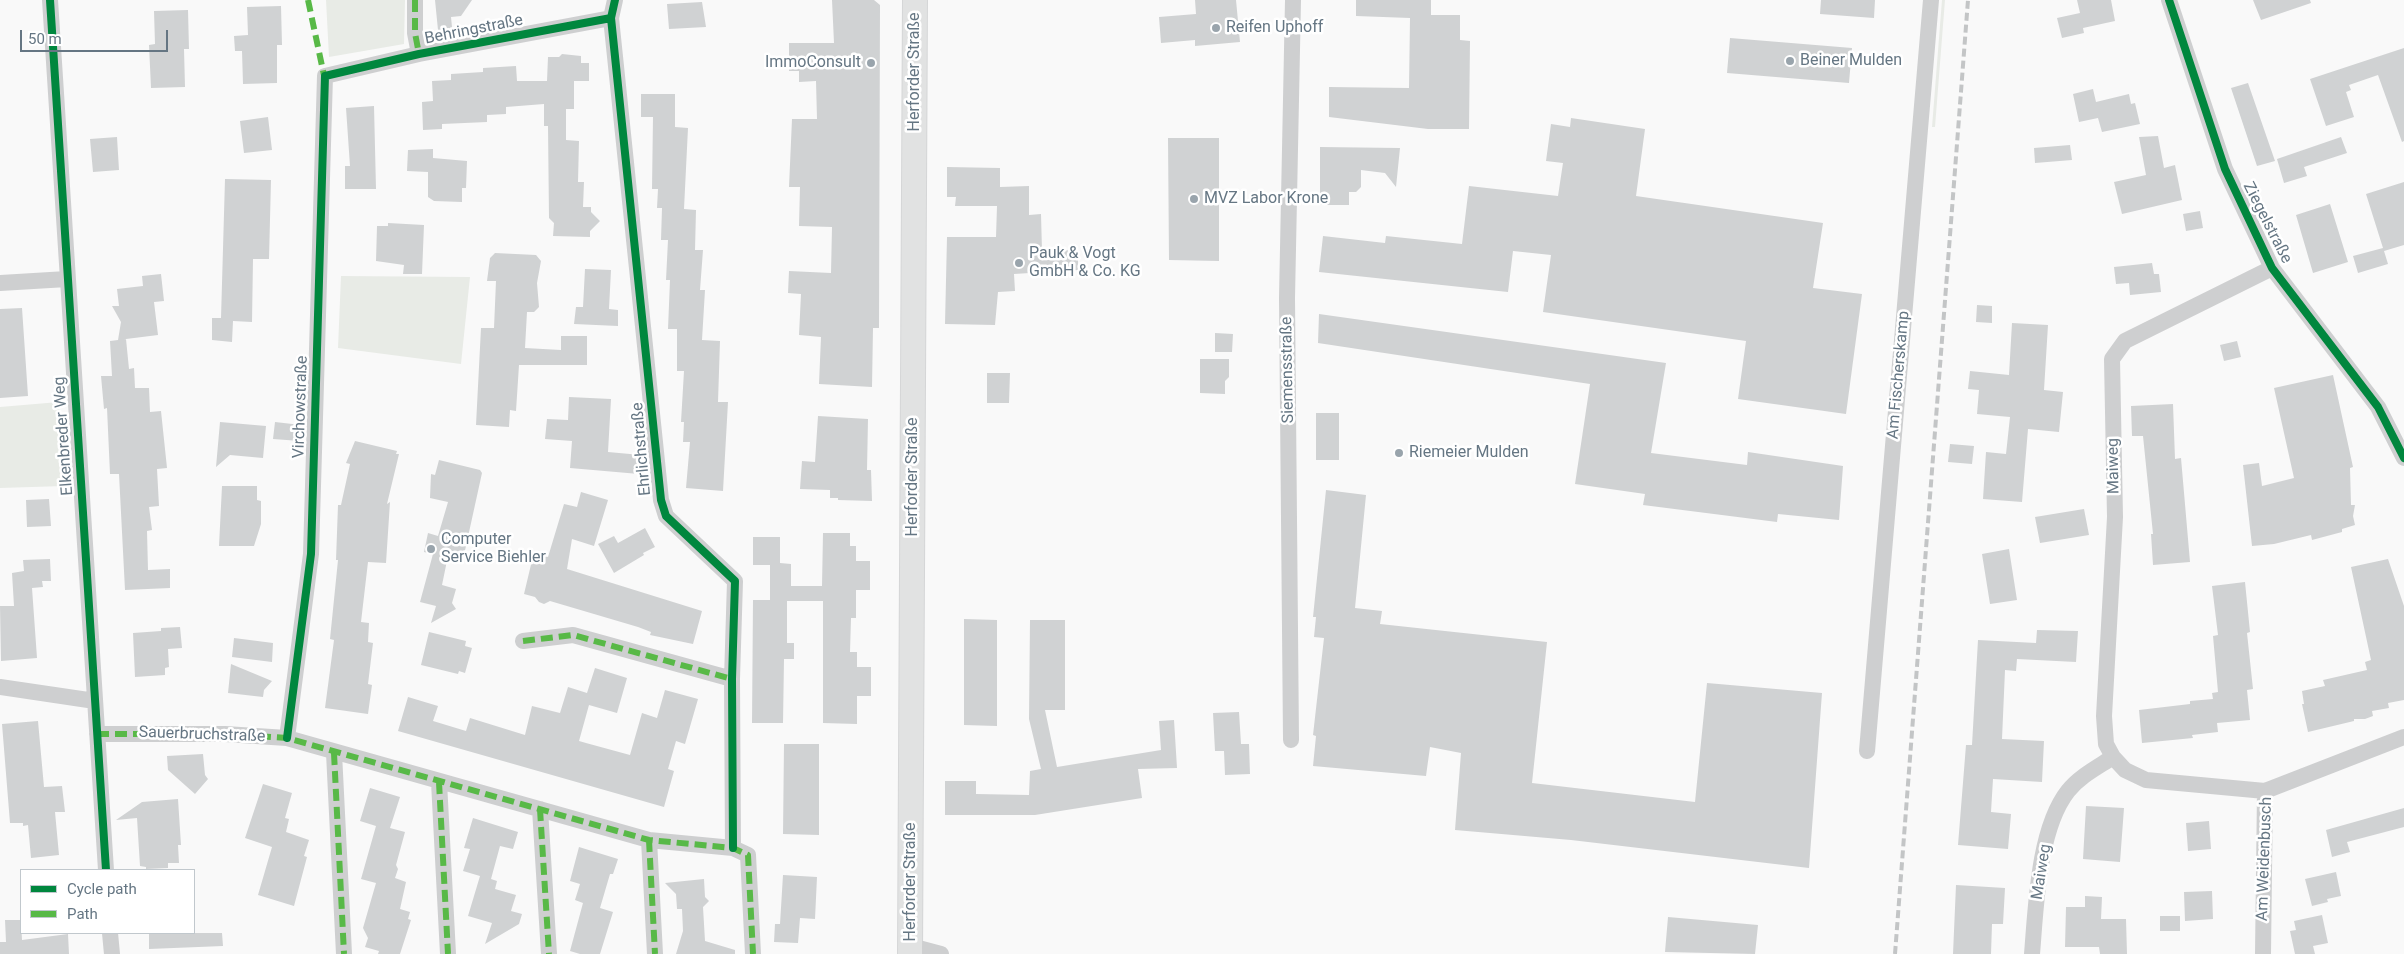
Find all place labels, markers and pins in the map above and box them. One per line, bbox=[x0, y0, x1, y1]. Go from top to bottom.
place label: Reifen Uphoff bbox=[1226, 18, 1323, 38]
marker: Reifen Uphoff bbox=[1210, 22, 1222, 34]
place label: Beiner Mulden bbox=[1800, 51, 1902, 71]
place label: ImmoConsult bbox=[765, 53, 861, 73]
marker: Beiner Mulden bbox=[1784, 55, 1796, 67]
marker: ImmoConsult bbox=[865, 57, 877, 69]
place label: MVZ Labor Krone bbox=[1204, 189, 1328, 209]
marker: MVZ Labor Krone bbox=[1188, 193, 1200, 205]
place label: Pauk & Vogt GmbH & Co. KG bbox=[1029, 244, 1141, 282]
marker: Pauk & Vogt GmbH & Co. KG bbox=[1013, 257, 1025, 269]
place label: Riemeier Mulden bbox=[1409, 443, 1529, 463]
marker: Riemeier Mulden bbox=[1393, 447, 1405, 459]
place label: Computer Service Biehler bbox=[441, 530, 546, 568]
marker: Computer Service Biehler bbox=[425, 543, 437, 555]

